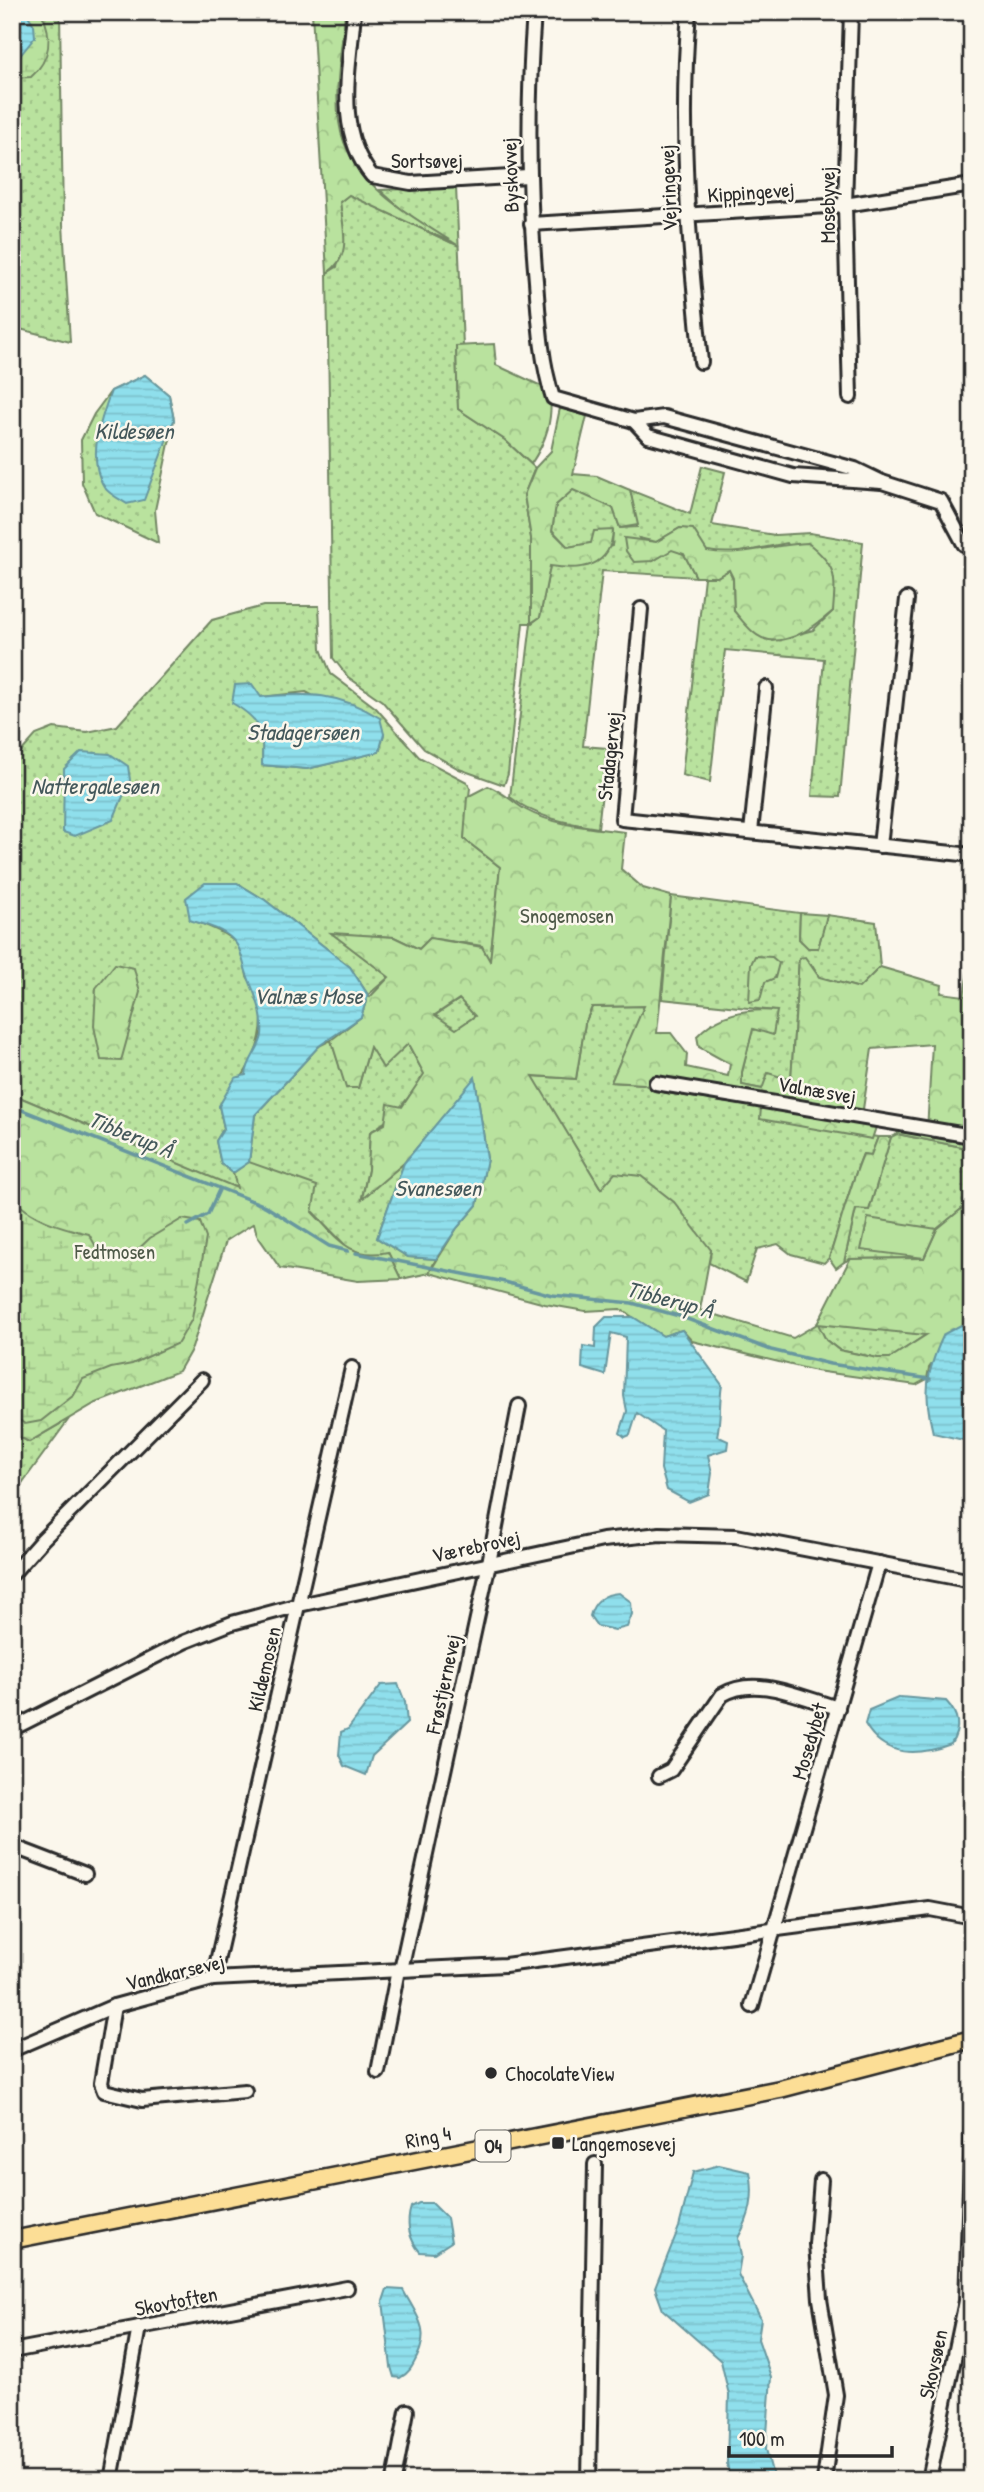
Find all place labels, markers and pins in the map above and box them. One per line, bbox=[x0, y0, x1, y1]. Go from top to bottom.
place label: ChocolateView bbox=[505, 2059, 615, 2088]
marker: ChocolateView bbox=[483, 2065, 499, 2081]
place label: Langemosevej bbox=[572, 2129, 676, 2158]
marker: Langemosevej bbox=[550, 2135, 566, 2151]

